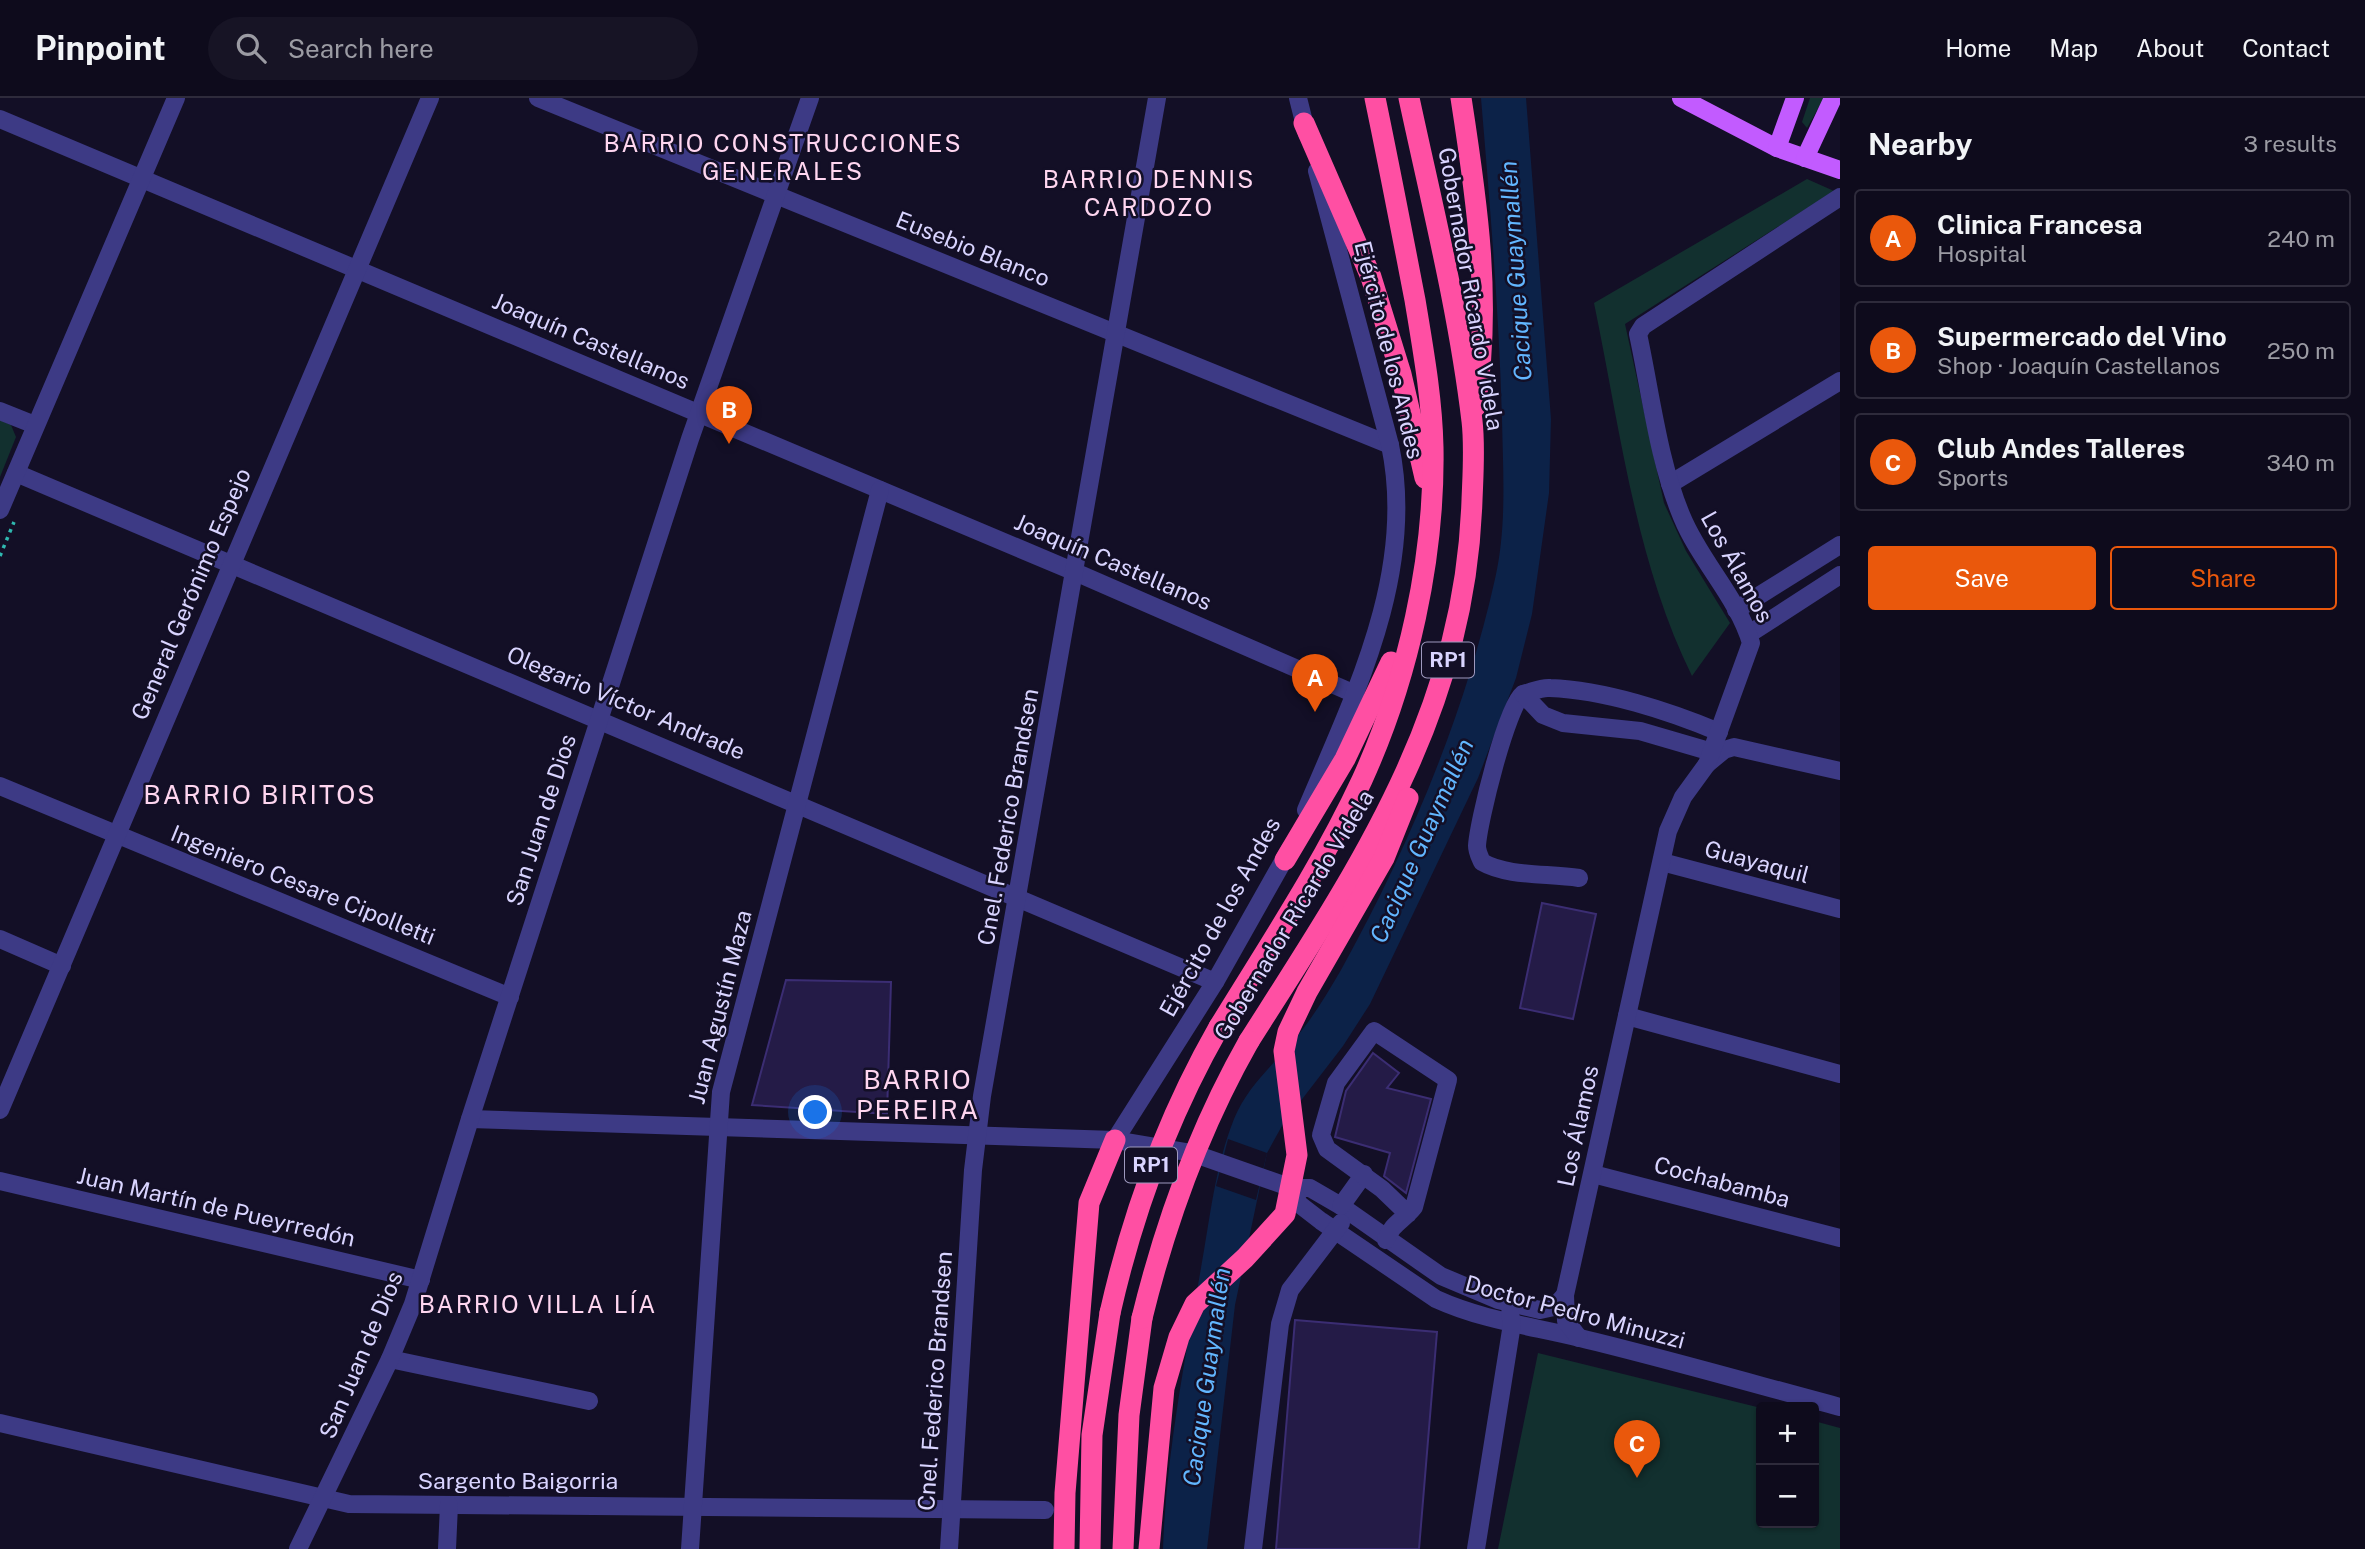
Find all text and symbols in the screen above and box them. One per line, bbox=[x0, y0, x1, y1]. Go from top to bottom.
search box bbox=[208, 17, 698, 80]
text: Pinpoint bbox=[35, 29, 166, 67]
icon: search bbox=[232, 29, 270, 67]
text: Search here bbox=[288, 33, 434, 64]
text: Home bbox=[1945, 34, 2011, 62]
text: Map bbox=[2049, 34, 2098, 62]
text: About bbox=[2136, 34, 2204, 62]
text: Contact bbox=[2242, 34, 2330, 62]
text: Nearby bbox=[1868, 126, 1972, 162]
district label: BARRIO CONSTRUCCIONES GENERALES bbox=[603, 129, 963, 185]
text: 3 results bbox=[2243, 130, 2337, 157]
street label: Gobernador Ricardo Videla bbox=[1433, 145, 1510, 433]
water label: Cacique Guaymallén bbox=[1493, 160, 1537, 382]
district label: BARRIO DENNIS CARDOZO bbox=[1043, 165, 1255, 221]
street label: Eusebio Blanco bbox=[892, 205, 1054, 292]
text: Clinica Francesa bbox=[1937, 209, 2142, 240]
text: A bbox=[1885, 225, 1901, 252]
text: 240 m bbox=[2267, 225, 2335, 252]
street label: Ejército de los Andes bbox=[1349, 238, 1430, 462]
text: Hospital bbox=[1937, 240, 2027, 267]
street label: Joaquín Castellanos bbox=[489, 287, 694, 394]
text: Supermercado del Vino bbox=[1937, 321, 2227, 352]
text: B bbox=[1885, 337, 1901, 364]
text: 250 m bbox=[2267, 337, 2335, 364]
text: Shop · Joaquín Castellanos bbox=[1937, 352, 2220, 379]
pin: B bbox=[706, 386, 752, 444]
text: Club Andes Talleres bbox=[1937, 433, 2185, 464]
text: C bbox=[1885, 449, 1901, 476]
text: 340 m bbox=[2267, 449, 2335, 476]
street label: General Gerónimo Espejo bbox=[125, 464, 256, 724]
text: Sports bbox=[1937, 464, 2008, 491]
street label: Los Álamos bbox=[1696, 506, 1779, 627]
street label: Joaquín Castellanos bbox=[1011, 508, 1216, 615]
button: Save bbox=[1868, 546, 2096, 610]
button: Share bbox=[2110, 546, 2337, 610]
street label: Olegario Víctor Andrade bbox=[503, 640, 749, 765]
road number: RP1 bbox=[1422, 642, 1474, 678]
pin: A bbox=[1292, 654, 1338, 712]
street label: Cnel. Federico Brandsen bbox=[972, 686, 1043, 947]
street label: San Juan de Dios bbox=[500, 731, 581, 909]
water label: Cacique Guaymallén bbox=[1363, 734, 1479, 947]
district label: BARRIO BIRITOS bbox=[143, 779, 377, 810]
street label: Gobernador Ricardo Videla bbox=[1208, 785, 1379, 1045]
street label: Ejército de los Andes bbox=[1154, 812, 1286, 1021]
street label: Ingeniero Cesare Cipolletti bbox=[167, 819, 439, 950]
street label: Guayaquil bbox=[1702, 835, 1812, 888]
street label: Juan Agustín Maza bbox=[682, 907, 757, 1107]
street label: Los Álamos bbox=[1551, 1063, 1604, 1189]
district label: BARRIO PEREIRA bbox=[856, 1064, 980, 1125]
your location bbox=[798, 1095, 832, 1129]
road number: RP1 bbox=[1125, 1148, 1177, 1182]
street label: Cochabamba bbox=[1651, 1150, 1793, 1213]
street label: Juan Martín de Pueyrredón bbox=[74, 1161, 358, 1252]
street label: Cnel. Federico Brandsen bbox=[912, 1250, 957, 1512]
water label: Cacique Guaymallén bbox=[1177, 1266, 1235, 1488]
street label: San Juan de Dios bbox=[313, 1267, 408, 1442]
street label: Doctor Pedro Minuzzi bbox=[1462, 1269, 1688, 1354]
district label: BARRIO VILLA LÍA bbox=[419, 1290, 657, 1318]
map controls bbox=[1756, 1402, 1819, 1528]
button: + bbox=[1756, 1402, 1819, 1465]
pin: C bbox=[1614, 1420, 1660, 1478]
button: − bbox=[1756, 1465, 1819, 1528]
street label: Sargento Baigorria bbox=[418, 1467, 618, 1494]

